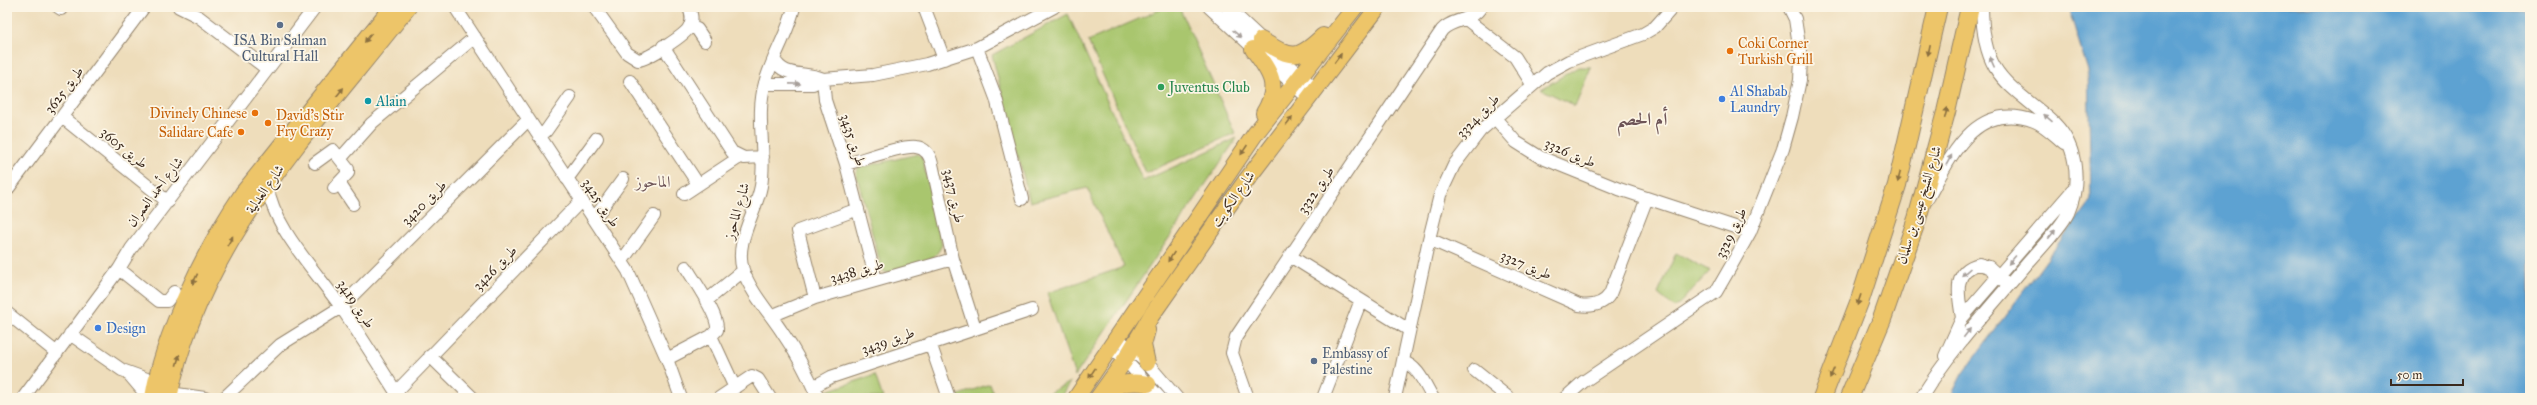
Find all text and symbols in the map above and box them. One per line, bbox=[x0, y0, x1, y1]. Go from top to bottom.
marker: ISA Bin Salman Cultural Hall bbox=[275, 20, 285, 30]
one-way arrow bbox=[1231, 30, 1242, 39]
place label: ISA Bin Salman Cultural Hall bbox=[233, 32, 327, 65]
one-way arrow bbox=[364, 32, 372, 43]
place label: Coki Corner Turkish Grill bbox=[1738, 35, 1813, 68]
one-way arrow bbox=[1926, 44, 1932, 56]
marker: Coki Corner Turkish Grill bbox=[1725, 46, 1735, 56]
one-way arrow bbox=[1334, 52, 1342, 63]
one-way arrow bbox=[1988, 56, 1994, 68]
street label: طريق 3625 bbox=[41, 63, 87, 117]
place label: Juventus Club bbox=[1167, 79, 1250, 97]
one-way arrow bbox=[789, 81, 802, 87]
marker: Juventus Club bbox=[1156, 82, 1166, 92]
place label: Al Shabab Laundry bbox=[1729, 83, 1788, 116]
one-way arrow bbox=[336, 87, 345, 97]
street label: طريق 3324 bbox=[1453, 90, 1503, 142]
place label: Alain bbox=[375, 93, 407, 110]
marker: Al Shabab Laundry bbox=[1717, 94, 1727, 104]
marker: Alain bbox=[363, 96, 373, 106]
place label: Divinely Chinese bbox=[150, 105, 247, 122]
district label: أم الحصم bbox=[1617, 106, 1668, 137]
place label: David's Stir Fry Crazy bbox=[276, 107, 345, 140]
one-way arrow bbox=[1943, 107, 1949, 119]
marker: Divinely Chinese bbox=[250, 108, 260, 118]
street label: طريق 3435 bbox=[837, 112, 869, 168]
one-way arrow bbox=[2042, 113, 2053, 122]
one-way arrow bbox=[1285, 116, 1293, 127]
marker: David's Stir Fry Crazy bbox=[263, 118, 273, 128]
street label: طريق 3605 bbox=[97, 124, 151, 172]
place label: Salidare Cafe bbox=[159, 124, 233, 141]
marker: Salidare Cafe bbox=[236, 127, 246, 137]
street label: طريق 3326 bbox=[1542, 135, 1598, 171]
one-way arrow bbox=[1240, 144, 1248, 155]
street label: شارع الشيخ عيسى بن سلمان bbox=[1893, 144, 1949, 267]
street label: شارع أحمد العمران bbox=[122, 152, 189, 232]
one-way arrow bbox=[1946, 154, 1953, 166]
street label: شارع العدلية bbox=[242, 161, 290, 218]
street label: طريق 3322 bbox=[1294, 163, 1338, 217]
street label: طريق 3437 bbox=[940, 167, 968, 225]
street label: شارع الكويت bbox=[1208, 168, 1261, 232]
one-way arrow bbox=[1896, 171, 1902, 183]
district label: الماحوز bbox=[633, 172, 671, 192]
street label: طريق 3425 bbox=[578, 175, 624, 231]
street label: طريق 3420 bbox=[398, 177, 450, 229]
street label: شارع الماحوز bbox=[720, 181, 756, 244]
street label: طريق 3329 bbox=[1711, 205, 1751, 261]
one-way arrow bbox=[2047, 229, 2056, 240]
one-way arrow bbox=[226, 235, 233, 247]
street label: طريق 3426 bbox=[469, 242, 521, 294]
street label: طريق 3327 bbox=[1498, 247, 1554, 283]
one-way arrow bbox=[1167, 252, 1175, 262]
street label: طريق 3438 bbox=[828, 255, 886, 287]
one-way arrow bbox=[2007, 255, 2016, 266]
one-way arrow bbox=[1961, 267, 1971, 276]
one-way arrow bbox=[192, 273, 198, 285]
street label: طريق 3419 bbox=[334, 276, 378, 332]
one-way arrow bbox=[1856, 295, 1862, 307]
place label: Design bbox=[106, 320, 146, 337]
marker: Design bbox=[93, 323, 103, 333]
street label: طريق 3439 bbox=[859, 324, 917, 358]
one-way arrow bbox=[1963, 328, 1971, 338]
place label: Embassy of Palestine bbox=[1322, 345, 1390, 378]
one-way arrow bbox=[175, 354, 181, 366]
marker: Embassy of Palestine bbox=[1309, 356, 1319, 366]
scale bar bbox=[2391, 361, 2463, 387]
one-way arrow bbox=[1089, 367, 1096, 379]
one-way arrow bbox=[1829, 367, 1835, 378]
text: 50 m bbox=[2397, 368, 2422, 382]

